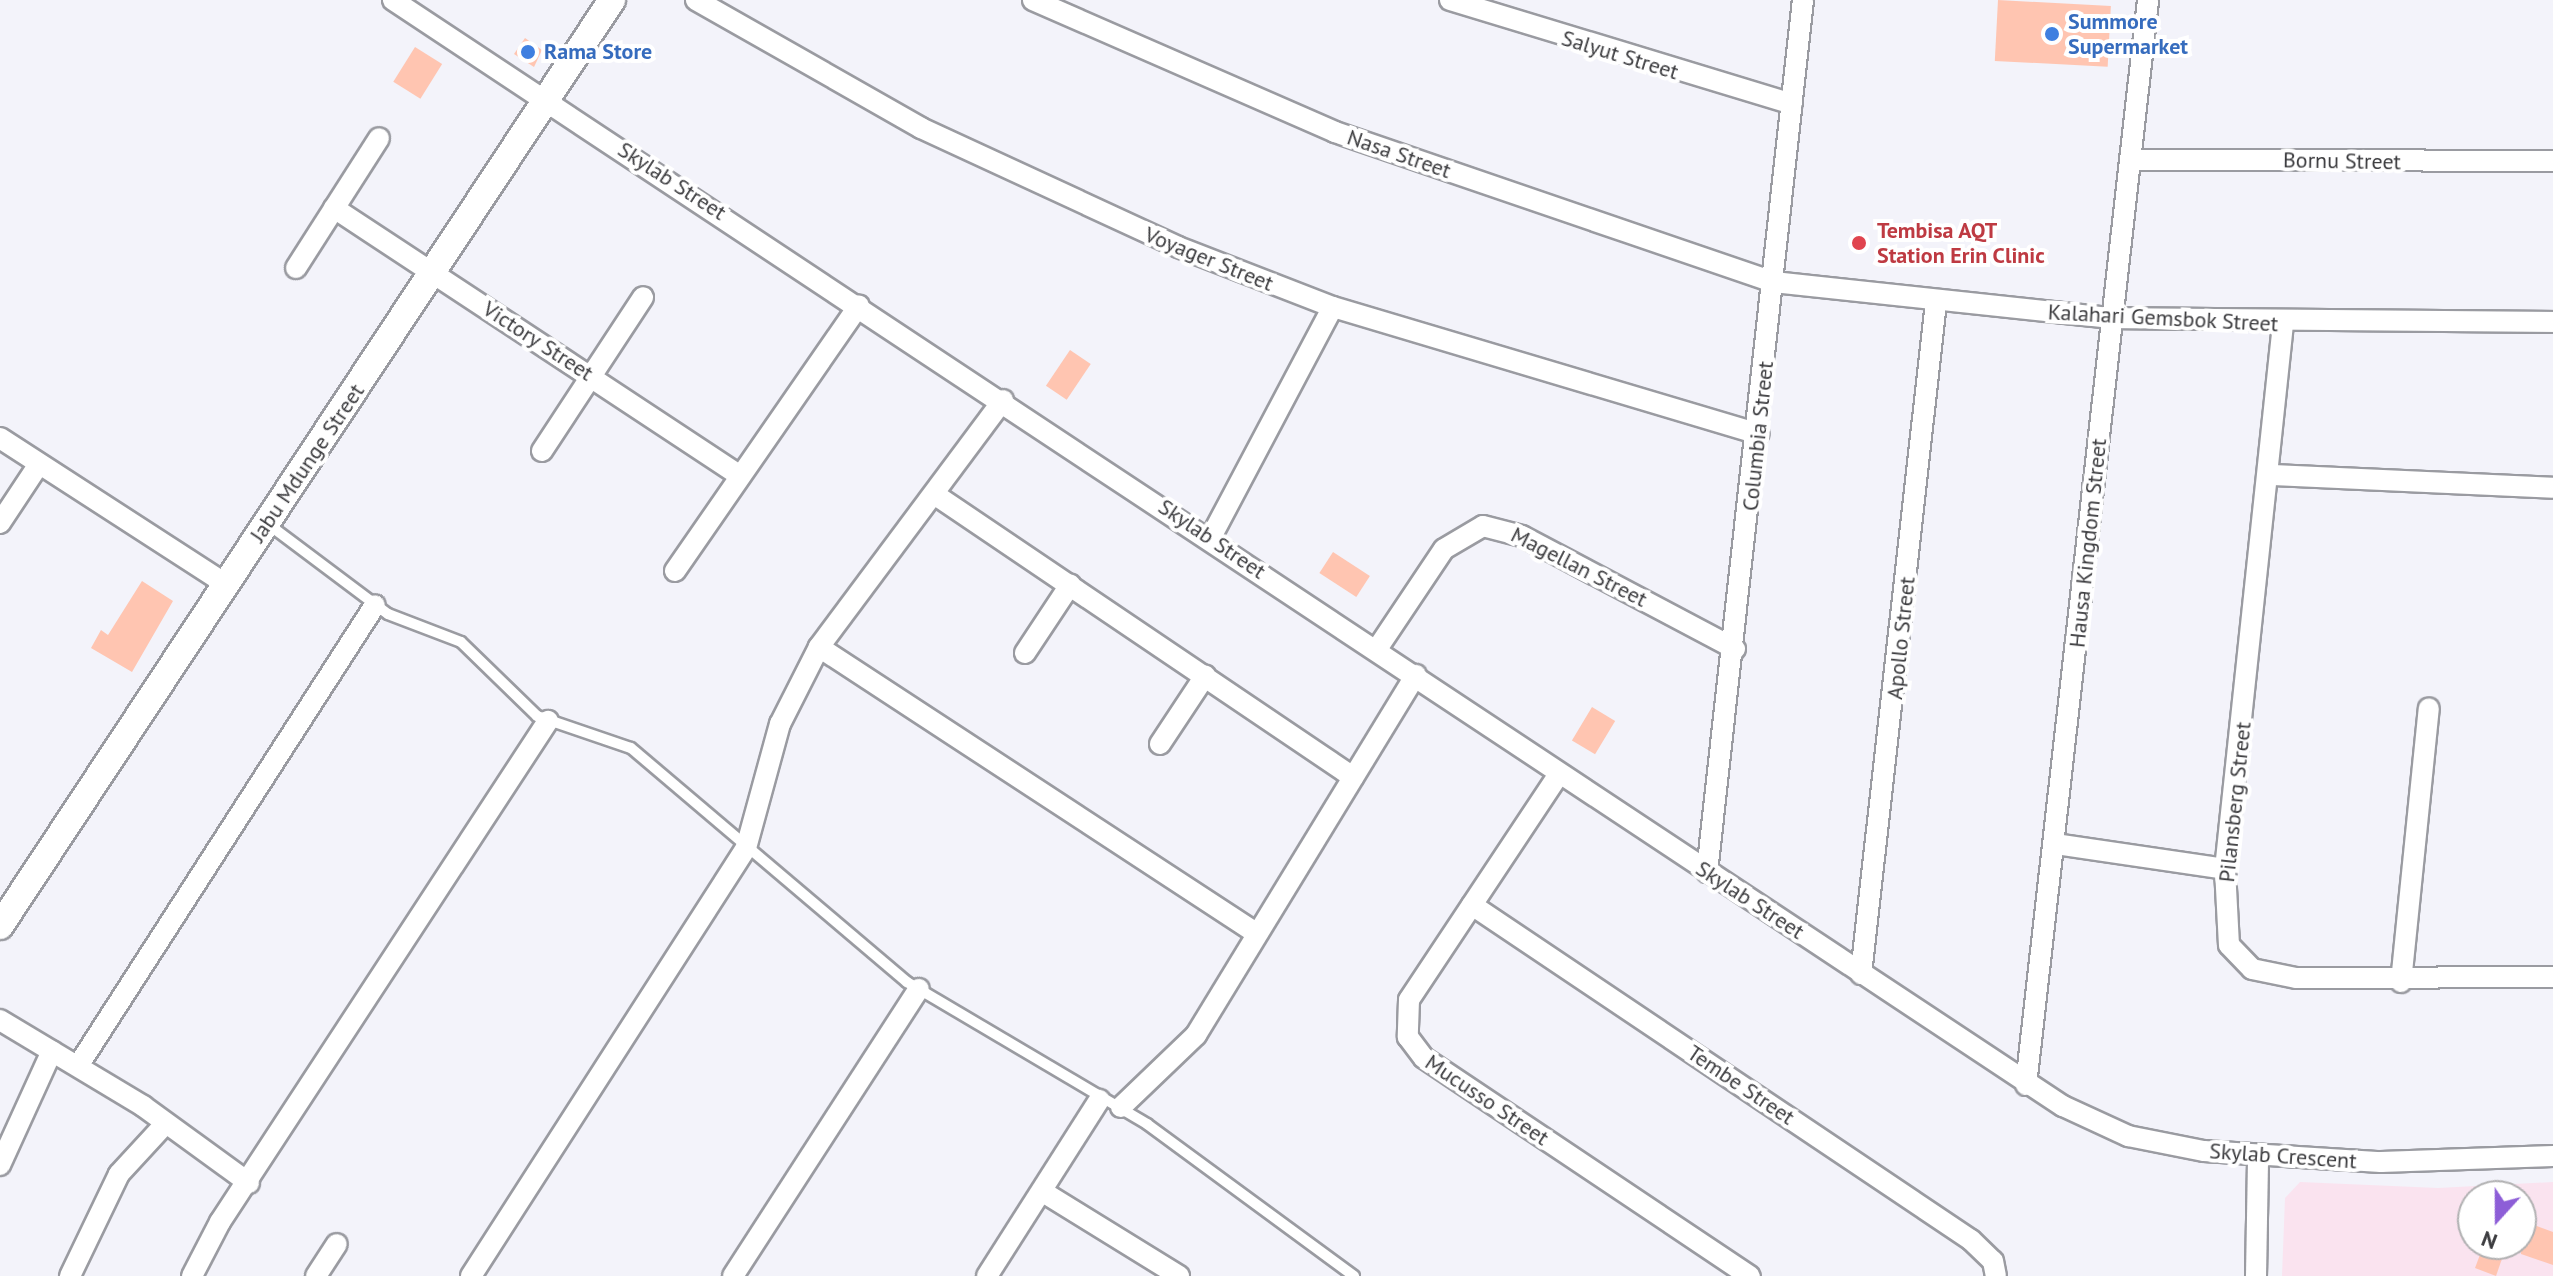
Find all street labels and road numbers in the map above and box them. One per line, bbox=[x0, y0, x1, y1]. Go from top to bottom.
street label: Salyut Street bbox=[1558, 25, 1682, 85]
street label: Nasa Street bbox=[1344, 124, 1454, 184]
street label: Skylab Street bbox=[613, 136, 731, 226]
street label: Bornu Street bbox=[2283, 147, 2401, 175]
street label: Voyager Street bbox=[1141, 221, 1277, 297]
street label: Victory Street bbox=[478, 295, 598, 387]
street label: Kalahari Gemsbok Street bbox=[2047, 299, 2279, 337]
street label: Columbia Street bbox=[1737, 360, 1779, 512]
street label: Jabu Mdunge Street bbox=[244, 379, 370, 547]
street label: Hausa Kingdom Street bbox=[2064, 437, 2112, 649]
street label: Skylab Street bbox=[1153, 493, 1271, 585]
street label: Magellan Street bbox=[1507, 521, 1651, 613]
street label: Apollo Street bbox=[1881, 575, 1921, 701]
street label: Pilansberg Street bbox=[2213, 720, 2257, 884]
street label: Skylab Street bbox=[1691, 855, 1809, 945]
street label: Tembe Street bbox=[1682, 1040, 1800, 1130]
street label: Mucusso Street bbox=[1420, 1049, 1554, 1151]
street label: Skylab Crescent bbox=[2208, 1138, 2358, 1174]

